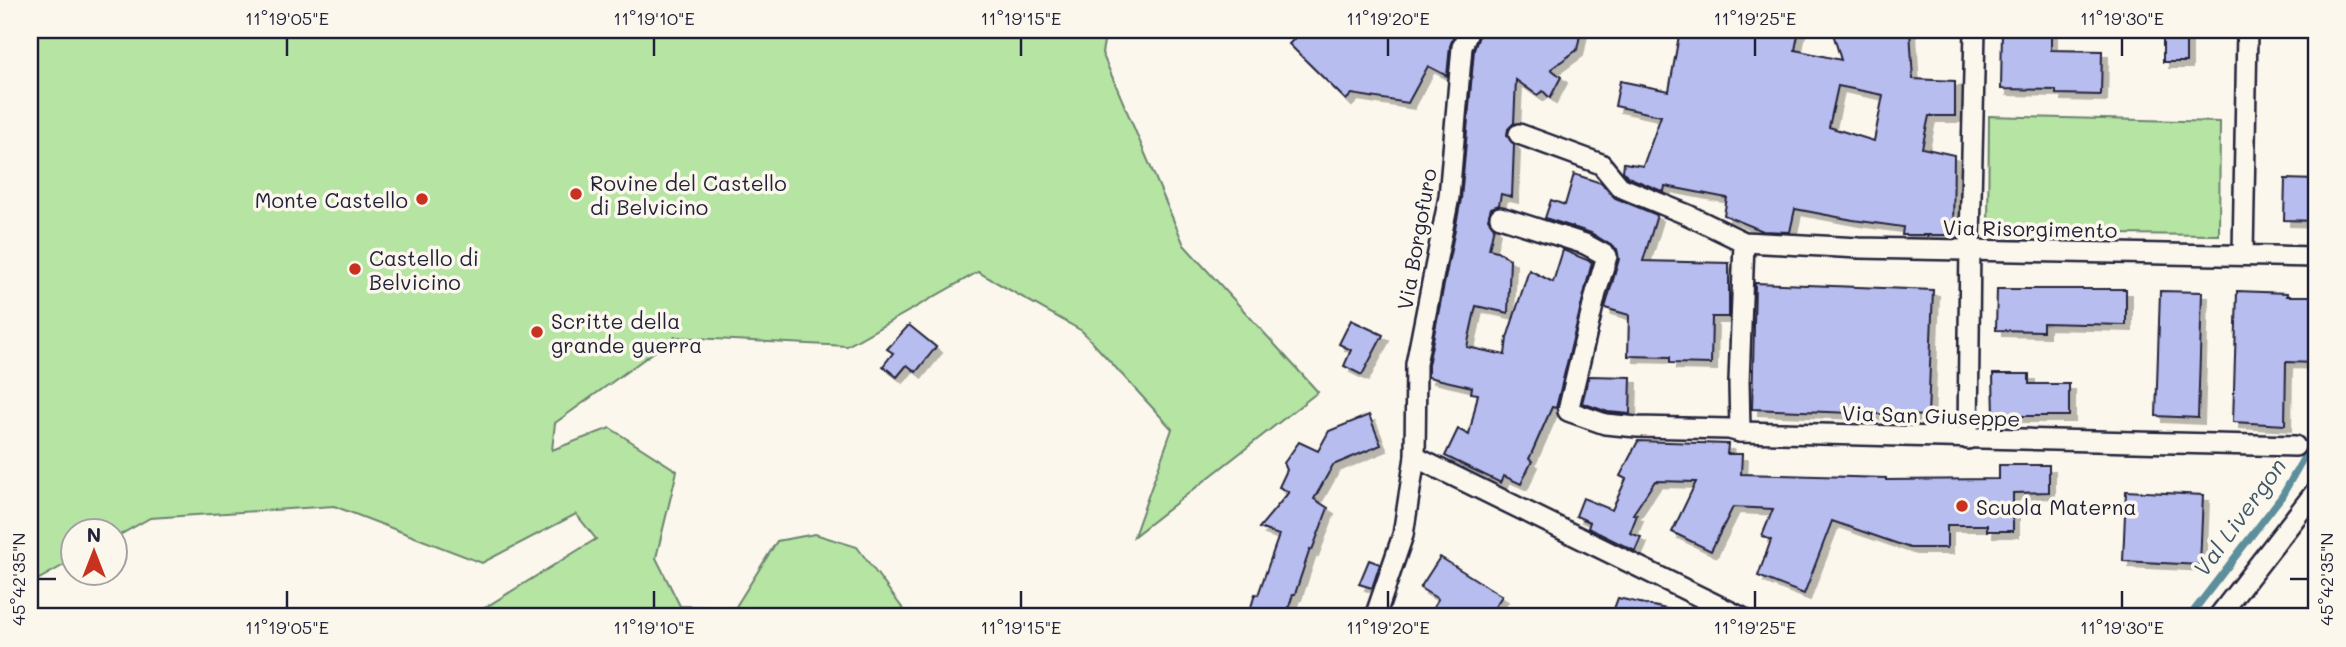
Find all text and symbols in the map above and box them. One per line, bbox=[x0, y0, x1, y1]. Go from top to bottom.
text: 11°19'05"E bbox=[245, 6, 329, 30]
text: 11°19'10"E bbox=[613, 6, 695, 30]
text: 11°19'15"E bbox=[981, 6, 1061, 30]
text: 11°19'20"E bbox=[1346, 6, 1430, 30]
text: 11°19'25"E bbox=[1714, 6, 1796, 30]
text: 11°19'30"E bbox=[2080, 6, 2164, 30]
street label: Via Borgofuro bbox=[1390, 166, 1442, 312]
place label: Rovine del Castello di Belvicino bbox=[590, 169, 787, 220]
place label: Monte Castello bbox=[255, 186, 408, 213]
marker: Rovine del Castello di Belvicino bbox=[568, 186, 584, 202]
marker: Monte Castello bbox=[414, 191, 430, 207]
street label: Via Risorgimento bbox=[1943, 213, 2117, 243]
place label: Castello di Belvicino bbox=[369, 244, 479, 295]
marker: Castello di Belvicino bbox=[347, 261, 363, 277]
place label: Scritte della grande guerra bbox=[551, 307, 702, 358]
marker: Scritte della grande guerra bbox=[529, 324, 545, 340]
street label: Via San Giuseppe bbox=[1841, 398, 2021, 432]
water label: Val Livergon bbox=[2186, 452, 2292, 582]
place label: Scuola Materna bbox=[1976, 493, 2137, 520]
marker: Scuola Materna bbox=[1954, 498, 1970, 514]
north arrow bbox=[60, 518, 130, 588]
text: N bbox=[87, 522, 101, 547]
text: 45°42'35"N bbox=[6, 532, 30, 626]
text: 45°42'35"N bbox=[2314, 532, 2338, 626]
text: 11°19'05"E bbox=[245, 615, 329, 639]
text: 11°19'10"E bbox=[613, 615, 695, 639]
text: 11°19'15"E bbox=[981, 615, 1061, 639]
text: 11°19'20"E bbox=[1346, 615, 1430, 639]
text: 11°19'25"E bbox=[1714, 615, 1796, 639]
text: 11°19'30"E bbox=[2080, 615, 2164, 639]

